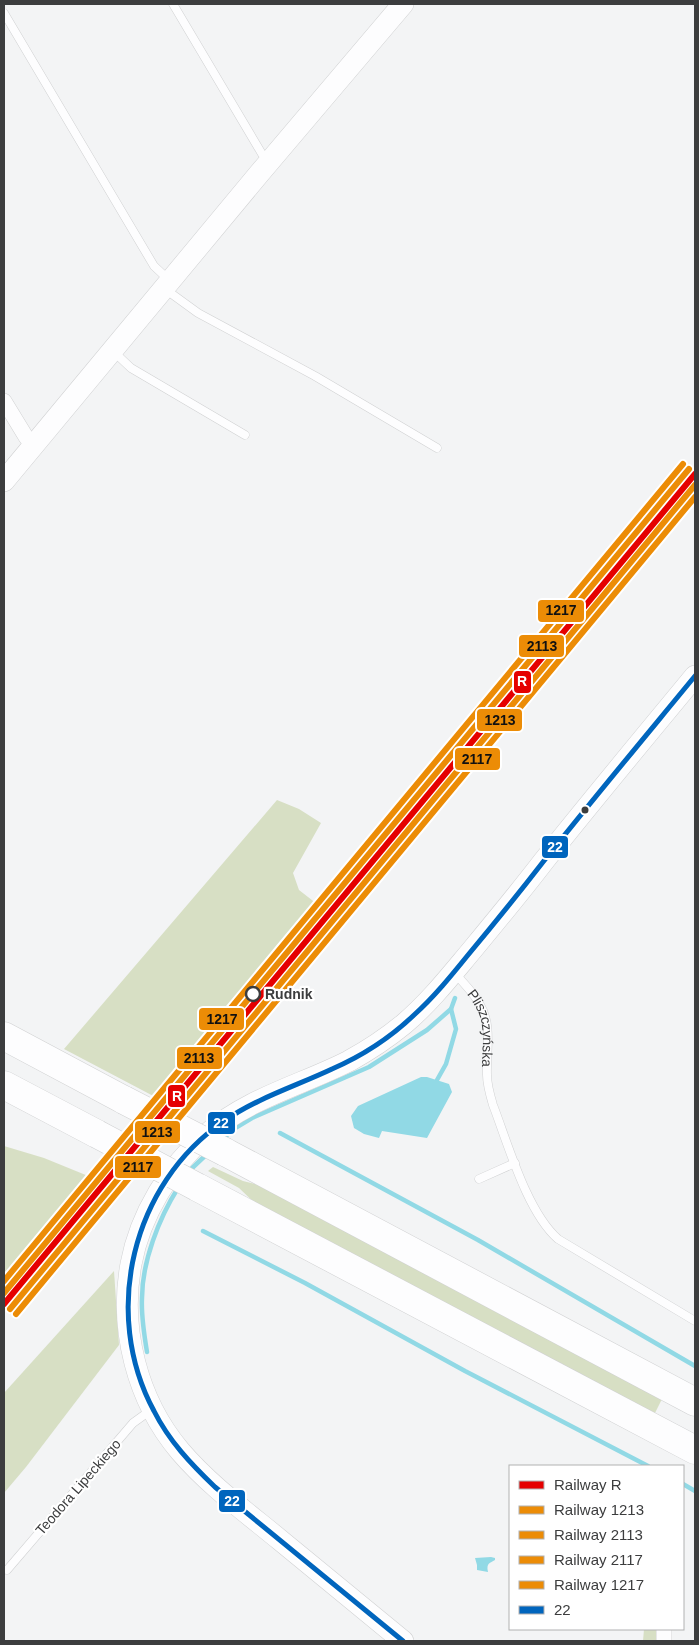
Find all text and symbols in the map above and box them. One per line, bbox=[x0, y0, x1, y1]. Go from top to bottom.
line badge: 1217 bbox=[537, 599, 585, 623]
text: 1217 bbox=[545, 602, 577, 618]
line badge: 2113 bbox=[518, 634, 565, 658]
text: 2113 bbox=[527, 638, 557, 654]
line badge: R bbox=[513, 670, 532, 694]
text: R bbox=[517, 673, 527, 689]
line badge: 1213 bbox=[476, 708, 523, 732]
text: 1213 bbox=[484, 712, 516, 728]
line badge: 2117 bbox=[454, 747, 501, 771]
text: 2117 bbox=[462, 751, 492, 767]
unlabelled marker bbox=[580, 805, 590, 815]
line badge: 22 bbox=[541, 835, 569, 859]
text: 22 bbox=[547, 839, 563, 855]
marker: Rudnik bbox=[245, 986, 261, 1002]
place label: Rudnik bbox=[265, 986, 313, 1002]
street label: Pliszczyńska bbox=[464, 986, 496, 1067]
line badge: 1217 bbox=[198, 1007, 245, 1031]
text: 1217 bbox=[206, 1011, 238, 1027]
line badge: 2113 bbox=[176, 1046, 223, 1070]
text: 2113 bbox=[184, 1050, 214, 1066]
line badge: R bbox=[167, 1084, 186, 1108]
text: R bbox=[172, 1088, 182, 1104]
line badge: 22 bbox=[207, 1111, 236, 1135]
text: 22 bbox=[213, 1115, 229, 1131]
line badge: 1213 bbox=[134, 1120, 181, 1144]
text: 1213 bbox=[141, 1124, 173, 1140]
line badge: 2117 bbox=[114, 1155, 162, 1179]
text: 2117 bbox=[123, 1159, 153, 1175]
street label: Teodora Lipeckiego bbox=[32, 1436, 124, 1538]
legend bbox=[509, 1465, 684, 1630]
text: Railway R bbox=[554, 1476, 622, 1493]
line badge: 22 bbox=[218, 1489, 246, 1513]
text: 22 bbox=[224, 1493, 240, 1509]
text: Railway 1213 bbox=[554, 1501, 644, 1518]
text: Railway 2113 bbox=[554, 1526, 643, 1543]
text: Railway 2117 bbox=[554, 1551, 643, 1568]
text: Railway 1217 bbox=[554, 1576, 644, 1593]
text: 22 bbox=[554, 1601, 571, 1618]

